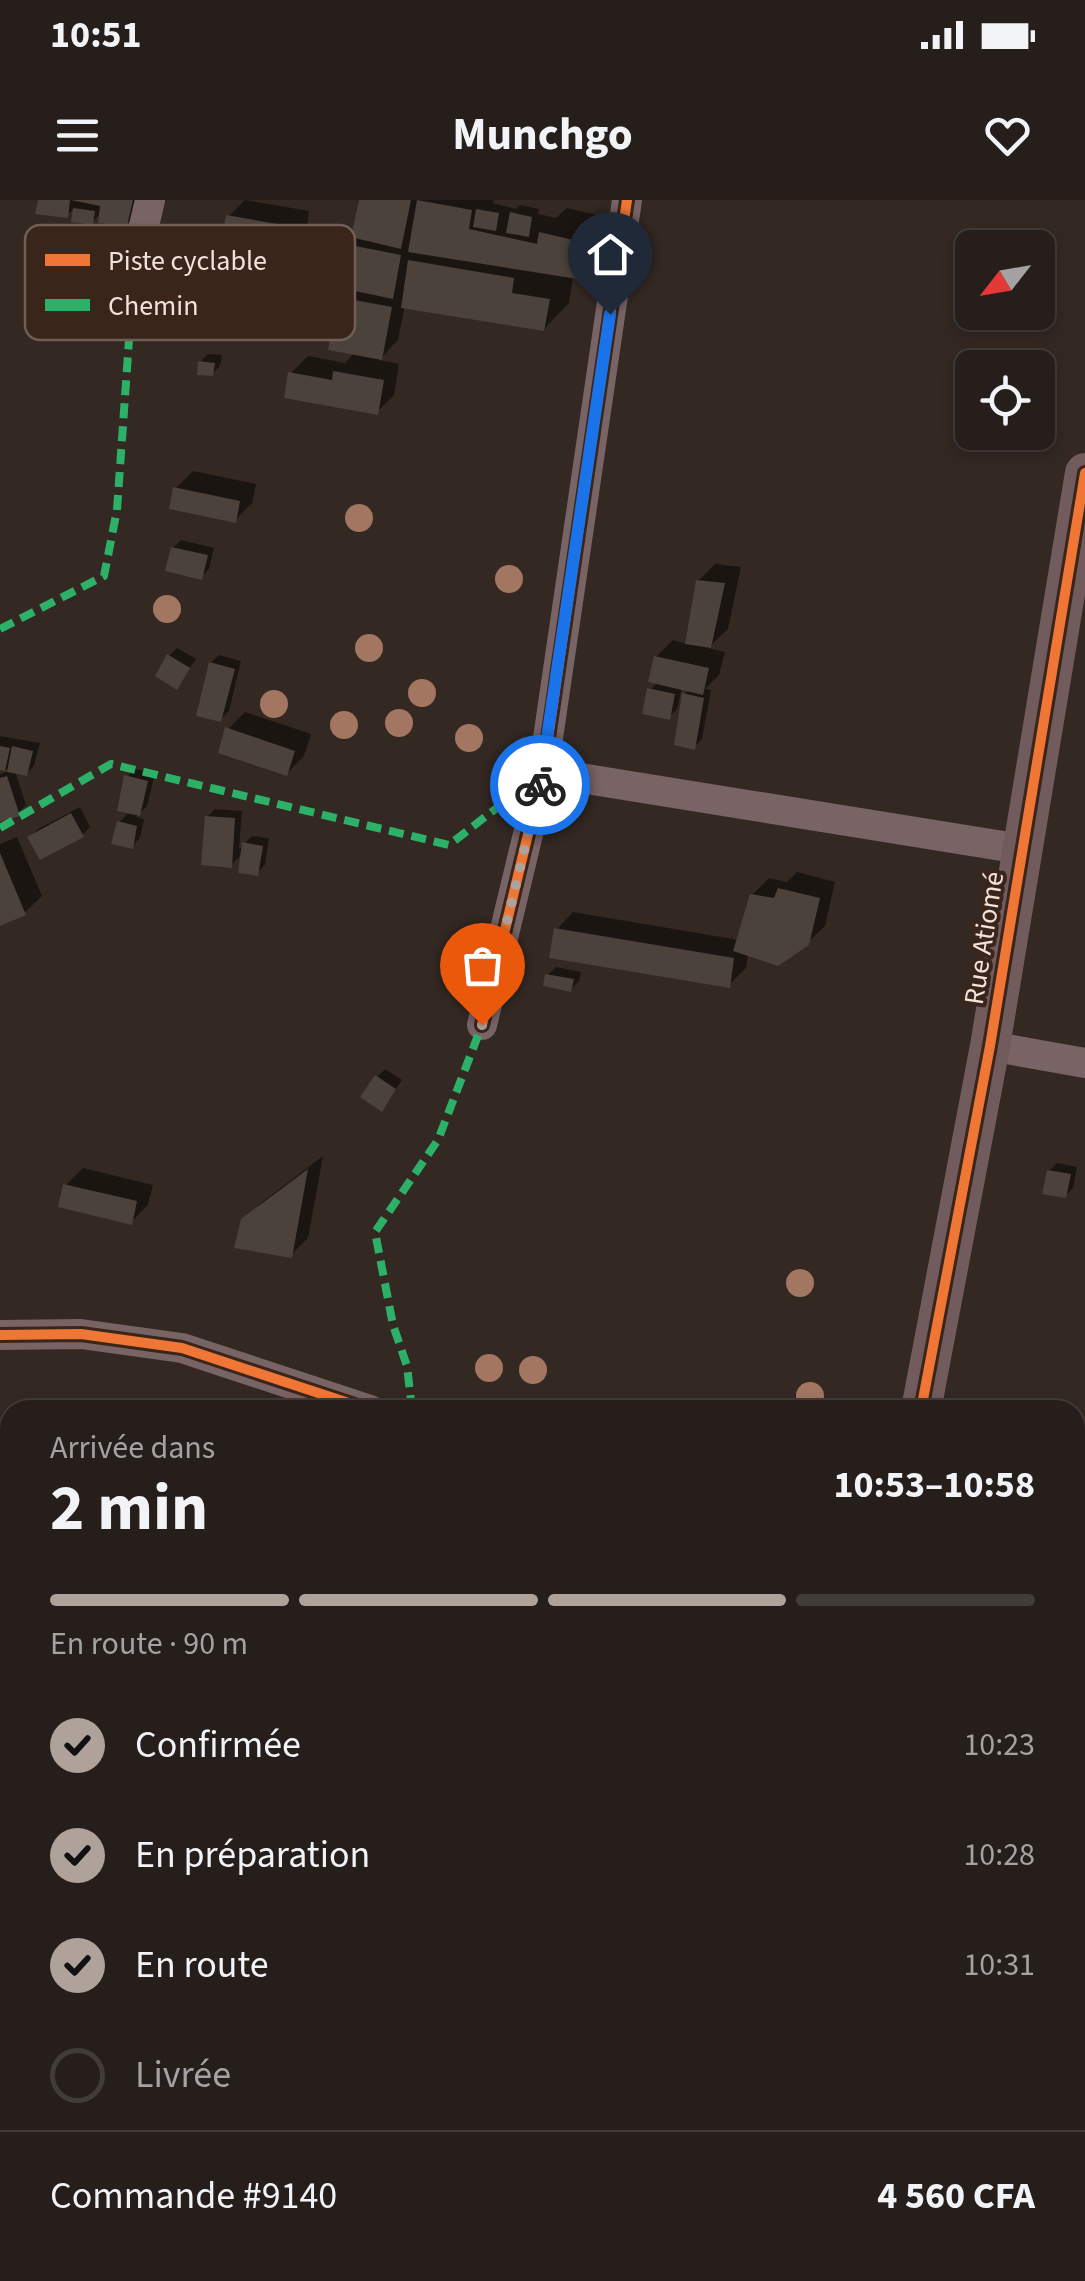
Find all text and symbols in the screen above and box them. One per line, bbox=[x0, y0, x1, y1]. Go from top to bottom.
text: 10:51 bbox=[50, 8, 142, 62]
text: Munchgo bbox=[452, 103, 633, 167]
icon: menu bbox=[50, 108, 105, 163]
icon: heart bbox=[980, 108, 1035, 163]
pin bbox=[568, 212, 653, 315]
legend bbox=[25, 225, 355, 340]
icon: home bbox=[583, 227, 638, 282]
north arrow bbox=[955, 230, 1055, 330]
map controls bbox=[955, 230, 1055, 450]
text: Piste cyclable bbox=[108, 241, 267, 281]
text: Chemin bbox=[108, 286, 199, 326]
button: locate bbox=[955, 350, 1055, 450]
courier bbox=[490, 735, 590, 835]
icon: bike bbox=[513, 758, 568, 813]
street label: Rue Atiomé bbox=[954, 869, 1014, 1007]
pin bbox=[440, 923, 525, 1026]
icon: bag bbox=[455, 938, 510, 993]
text: Arrivée dans bbox=[50, 1425, 215, 1471]
text: 10:53–10:58 bbox=[833, 1458, 1035, 1512]
text: 2 min bbox=[50, 1462, 208, 1555]
text: En route · 90 m bbox=[50, 1621, 248, 1667]
icon: check bbox=[50, 1718, 105, 1773]
text: Confirmée bbox=[135, 1718, 301, 1772]
text: 10:23 bbox=[963, 1722, 1035, 1768]
icon: check bbox=[50, 1828, 105, 1883]
text: En préparation bbox=[135, 1828, 370, 1882]
text: 10:28 bbox=[963, 1832, 1035, 1878]
icon: check bbox=[50, 1938, 105, 1993]
text: En route bbox=[135, 1938, 269, 1992]
text: 10:31 bbox=[963, 1942, 1035, 1988]
text: Livrée bbox=[135, 2048, 231, 2102]
text: Commande #9140 bbox=[50, 2169, 337, 2223]
text: 4 560 CFA bbox=[877, 2169, 1035, 2223]

